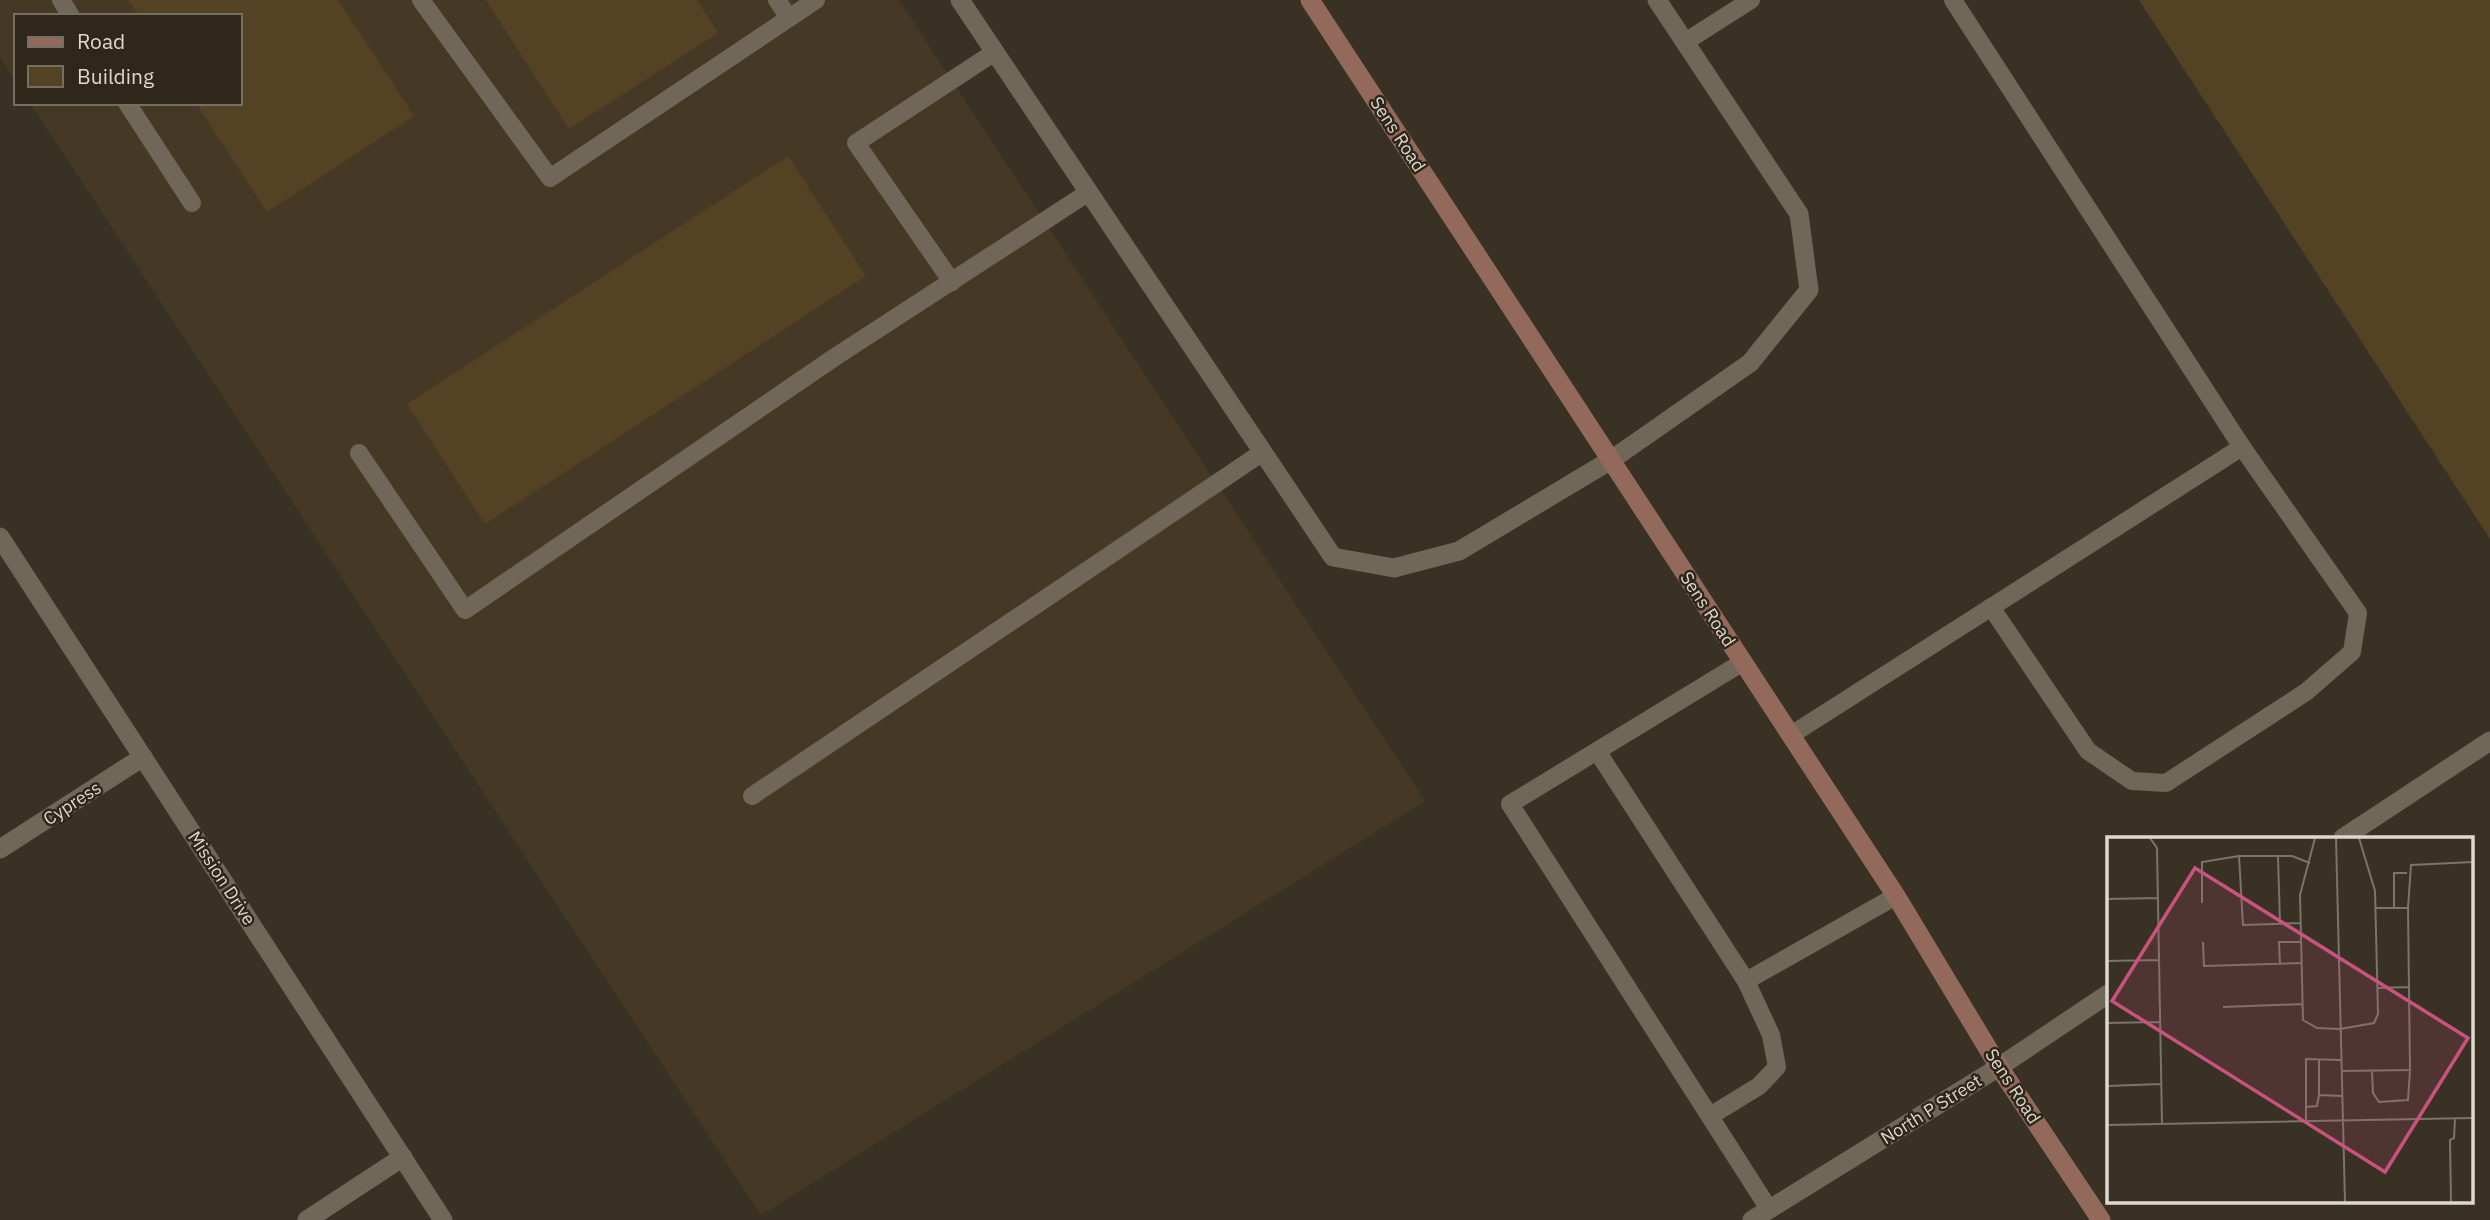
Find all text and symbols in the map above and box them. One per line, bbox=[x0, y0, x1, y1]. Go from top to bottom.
legend bbox=[14, 14, 242, 105]
text: Road bbox=[77, 27, 125, 55]
text: Building bbox=[77, 62, 154, 90]
street label: Sens Road bbox=[1365, 92, 1431, 176]
street label: Sens Road bbox=[1675, 567, 1741, 651]
street label: Cypress bbox=[39, 776, 105, 830]
street label: Mission Drive bbox=[183, 827, 261, 929]
inset map bbox=[2107, 837, 2472, 1202]
street label: Sens Road bbox=[1980, 1044, 2046, 1128]
street label: North P Street bbox=[1876, 1069, 1986, 1149]

